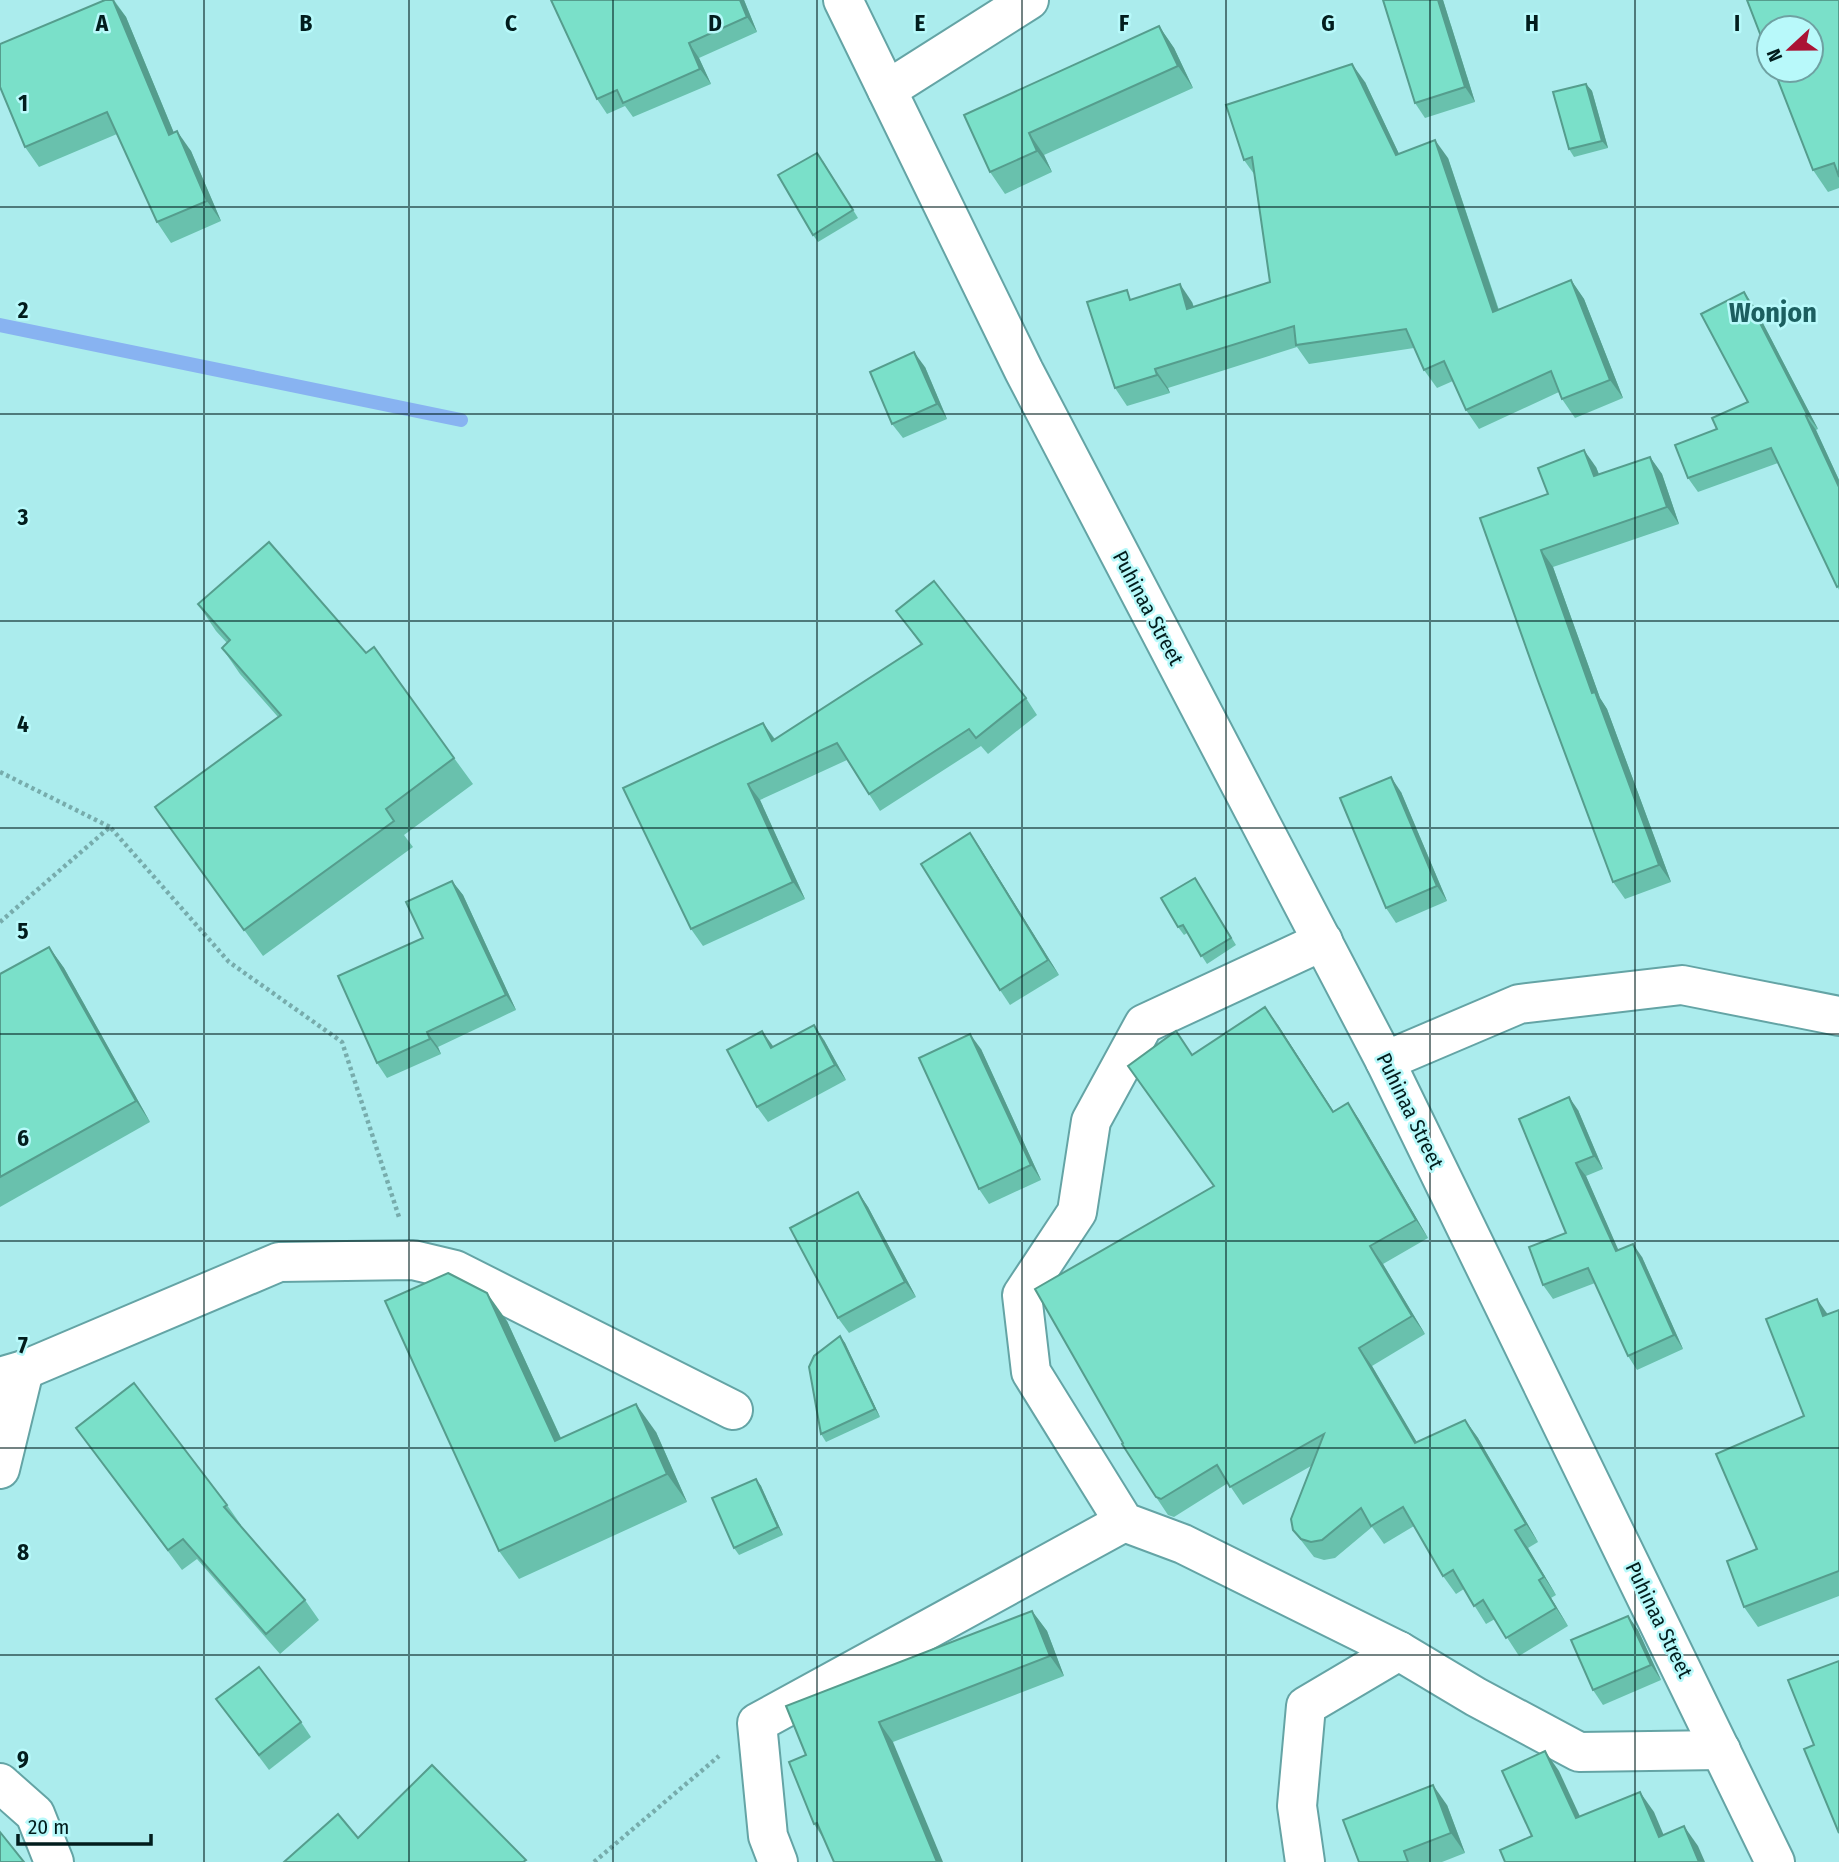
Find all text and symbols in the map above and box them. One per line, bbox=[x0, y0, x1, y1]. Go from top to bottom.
text: A bbox=[95, 9, 109, 37]
text: B bbox=[300, 9, 313, 37]
text: C bbox=[505, 9, 517, 37]
text: D bbox=[708, 9, 722, 37]
text: E bbox=[915, 9, 926, 37]
text: F bbox=[1119, 9, 1129, 37]
text: G bbox=[1321, 9, 1335, 37]
text: H bbox=[1525, 9, 1539, 37]
text: I bbox=[1734, 9, 1740, 37]
north arrow bbox=[1755, 14, 1825, 84]
text: N bbox=[1762, 46, 1787, 65]
text: 1 bbox=[18, 89, 28, 117]
text: 2 bbox=[17, 296, 29, 324]
district label: Wonjon bbox=[1729, 296, 1817, 329]
text: 3 bbox=[17, 503, 29, 531]
street label: Puhinaa Street bbox=[1107, 546, 1189, 670]
text: 4 bbox=[17, 710, 29, 738]
text: 5 bbox=[17, 917, 29, 945]
street label: Puhinaa Street bbox=[1371, 1049, 1449, 1173]
text: 6 bbox=[17, 1124, 29, 1152]
text: 7 bbox=[18, 1331, 28, 1359]
text: 8 bbox=[17, 1538, 29, 1566]
street label: Puhinaa Street bbox=[1620, 1558, 1698, 1682]
text: 9 bbox=[17, 1745, 29, 1773]
scale bar bbox=[18, 1802, 150, 1846]
text: 20 m bbox=[28, 1814, 69, 1840]

